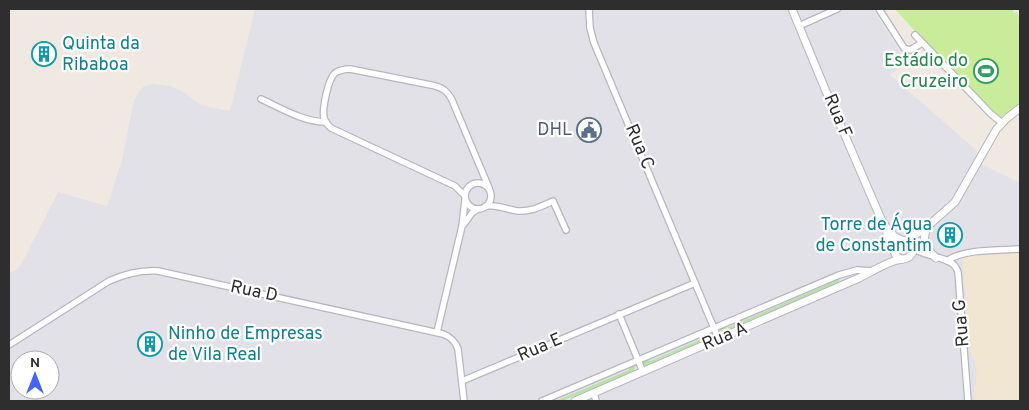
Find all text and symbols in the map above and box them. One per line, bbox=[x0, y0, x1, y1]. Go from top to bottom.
place label: Quinta da Ribaboa bbox=[62, 33, 140, 77]
building icon: Quinta da Ribaboa bbox=[31, 41, 57, 67]
place label: Estádio do Cruzeiro bbox=[884, 50, 968, 94]
sports icon: Estádio do Cruzeiro bbox=[973, 58, 999, 84]
street label: Rua F bbox=[817, 90, 857, 142]
public building icon: DHL bbox=[576, 117, 602, 143]
place label: DHL bbox=[537, 119, 572, 142]
street label: Rua C bbox=[619, 121, 659, 173]
place label: Torre de Água de Constantim bbox=[815, 212, 932, 258]
building icon: Torre de Água de Constantim bbox=[937, 222, 963, 248]
street label: Rua D bbox=[228, 276, 280, 308]
street label: Rua G bbox=[948, 298, 976, 348]
street label: Rua A bbox=[699, 317, 751, 357]
place label: Ninho de Empresas de Vila Real bbox=[168, 323, 323, 367]
street label: Rua E bbox=[514, 328, 566, 368]
building icon: Ninho de Empresas de Vila Real bbox=[137, 331, 163, 357]
north arrow bbox=[10, 350, 60, 400]
text: N bbox=[30, 355, 40, 372]

